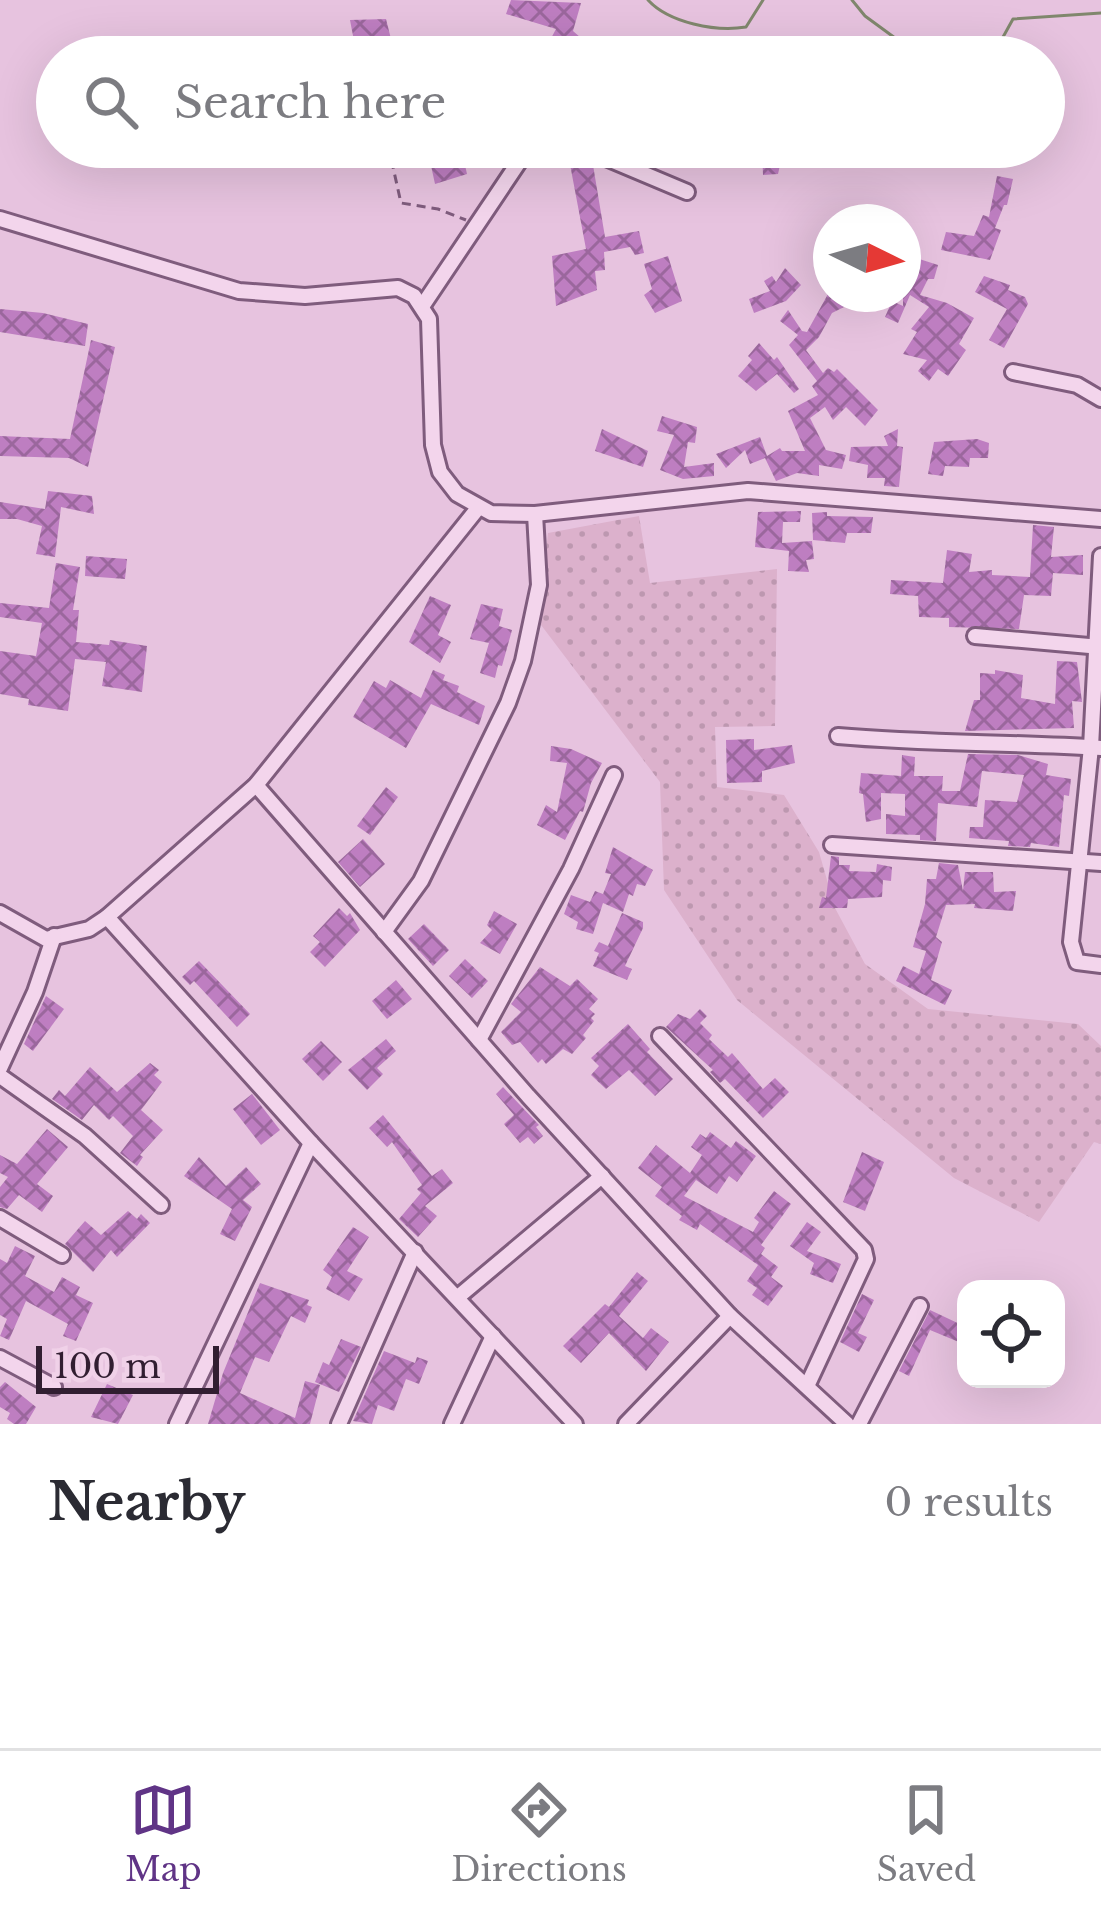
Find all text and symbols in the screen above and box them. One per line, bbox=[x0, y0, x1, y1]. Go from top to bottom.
search box bbox=[36, 36, 1065, 168]
icon: search bbox=[78, 69, 144, 135]
text: Search here bbox=[174, 74, 446, 130]
north arrow bbox=[813, 204, 921, 312]
map controls bbox=[957, 1280, 1065, 1388]
button: locate bbox=[957, 1280, 1065, 1388]
scale bar bbox=[36, 1340, 219, 1393]
text: 100 m bbox=[54, 1346, 161, 1387]
text: Nearby bbox=[48, 1471, 245, 1534]
text: 0 results bbox=[884, 1478, 1053, 1527]
tab: Map bbox=[125, 1777, 202, 1890]
tab: Directions bbox=[451, 1777, 627, 1890]
tab: Saved bbox=[877, 1777, 976, 1890]

